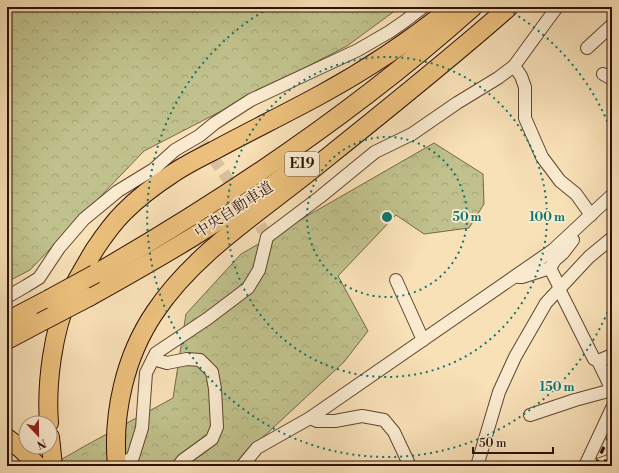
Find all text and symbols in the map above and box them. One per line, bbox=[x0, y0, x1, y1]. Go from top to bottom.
road number: E19 bbox=[285, 152, 319, 176]
street label: 中央自動車道 bbox=[191, 178, 277, 242]
centre of rings bbox=[380, 210, 394, 224]
text: 50 m bbox=[452, 210, 482, 225]
text: 100 m bbox=[529, 210, 565, 225]
text: 150 m bbox=[540, 380, 574, 395]
north arrow bbox=[18, 415, 58, 455]
scale bar bbox=[473, 429, 553, 455]
text: N bbox=[34, 435, 48, 452]
text: 50 m bbox=[479, 436, 507, 451]

